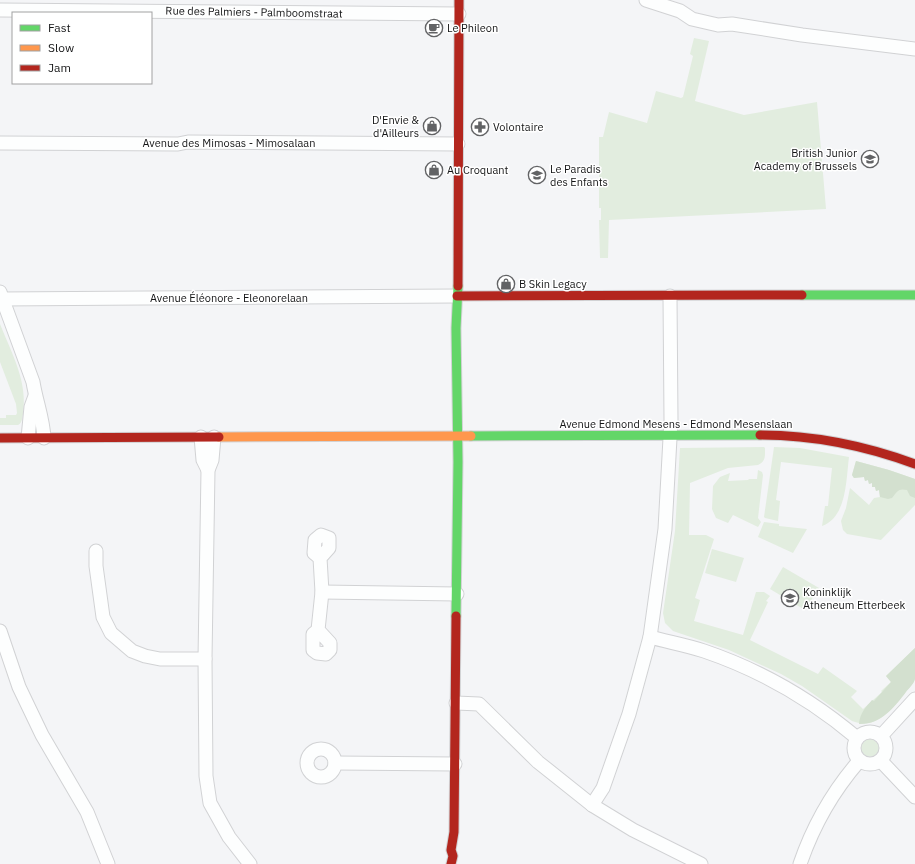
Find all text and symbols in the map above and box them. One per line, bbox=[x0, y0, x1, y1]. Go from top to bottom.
street label: Rue des Palmiers - Palmboomstraat bbox=[165, 3, 343, 21]
legend bbox=[12, 12, 152, 84]
cafe icon: Le Phileon bbox=[424, 18, 444, 38]
text: Fast bbox=[48, 20, 71, 35]
place label: Le Phileon bbox=[447, 21, 498, 35]
text: Slow bbox=[48, 40, 74, 55]
text: Jam bbox=[48, 60, 71, 75]
place label: D'Envie & d'Ailleurs bbox=[372, 113, 419, 140]
shop icon: D'Envie & d'Ailleurs bbox=[422, 116, 442, 136]
pharmacy icon: Volontaire bbox=[470, 117, 490, 137]
place label: Volontaire bbox=[493, 120, 543, 134]
street label: Avenue des Mimosas - Mimosalaan bbox=[143, 136, 315, 150]
place label: British Junior Academy of Brussels bbox=[754, 146, 857, 173]
school or university icon: British Junior Academy of Brussels bbox=[860, 149, 880, 169]
shop icon: Au Croquant bbox=[424, 160, 444, 180]
place label: Le Paradis des Enfants bbox=[550, 162, 608, 189]
place label: Au Croquant bbox=[447, 163, 509, 177]
school or university icon: Le Paradis des Enfants bbox=[527, 165, 547, 185]
shop icon: B Skin Legacy bbox=[496, 274, 516, 294]
place label: B Skin Legacy bbox=[519, 277, 587, 291]
street label: Avenue Éléonore - Eleonorelaan bbox=[150, 291, 308, 305]
street label: Avenue Edmond Mesens - Edmond Mesenslaan bbox=[559, 417, 793, 431]
place label: Koninklijk Atheneum Etterbeek bbox=[803, 585, 905, 612]
school or university icon: Koninklijk Atheneum Etterbeek bbox=[780, 588, 800, 608]

